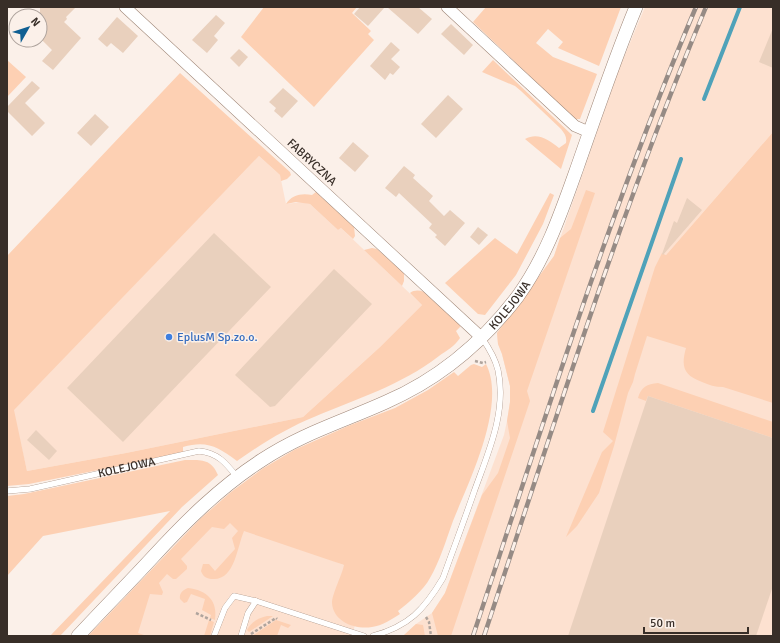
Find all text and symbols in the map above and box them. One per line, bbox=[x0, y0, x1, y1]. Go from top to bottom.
north arrow bbox=[8, 8, 48, 48]
text: N bbox=[28, 15, 43, 29]
street label: FABRYCZNA bbox=[284, 136, 340, 190]
street label: KOLEJOWA bbox=[486, 278, 534, 333]
place label: EplusM Sp.zo.o. bbox=[177, 330, 258, 345]
marker: EplusM Sp.zo.o. bbox=[164, 332, 174, 342]
street label: KOLEJOWA bbox=[97, 454, 157, 481]
scale bar bbox=[644, 609, 748, 635]
text: 50 m bbox=[650, 616, 675, 631]

